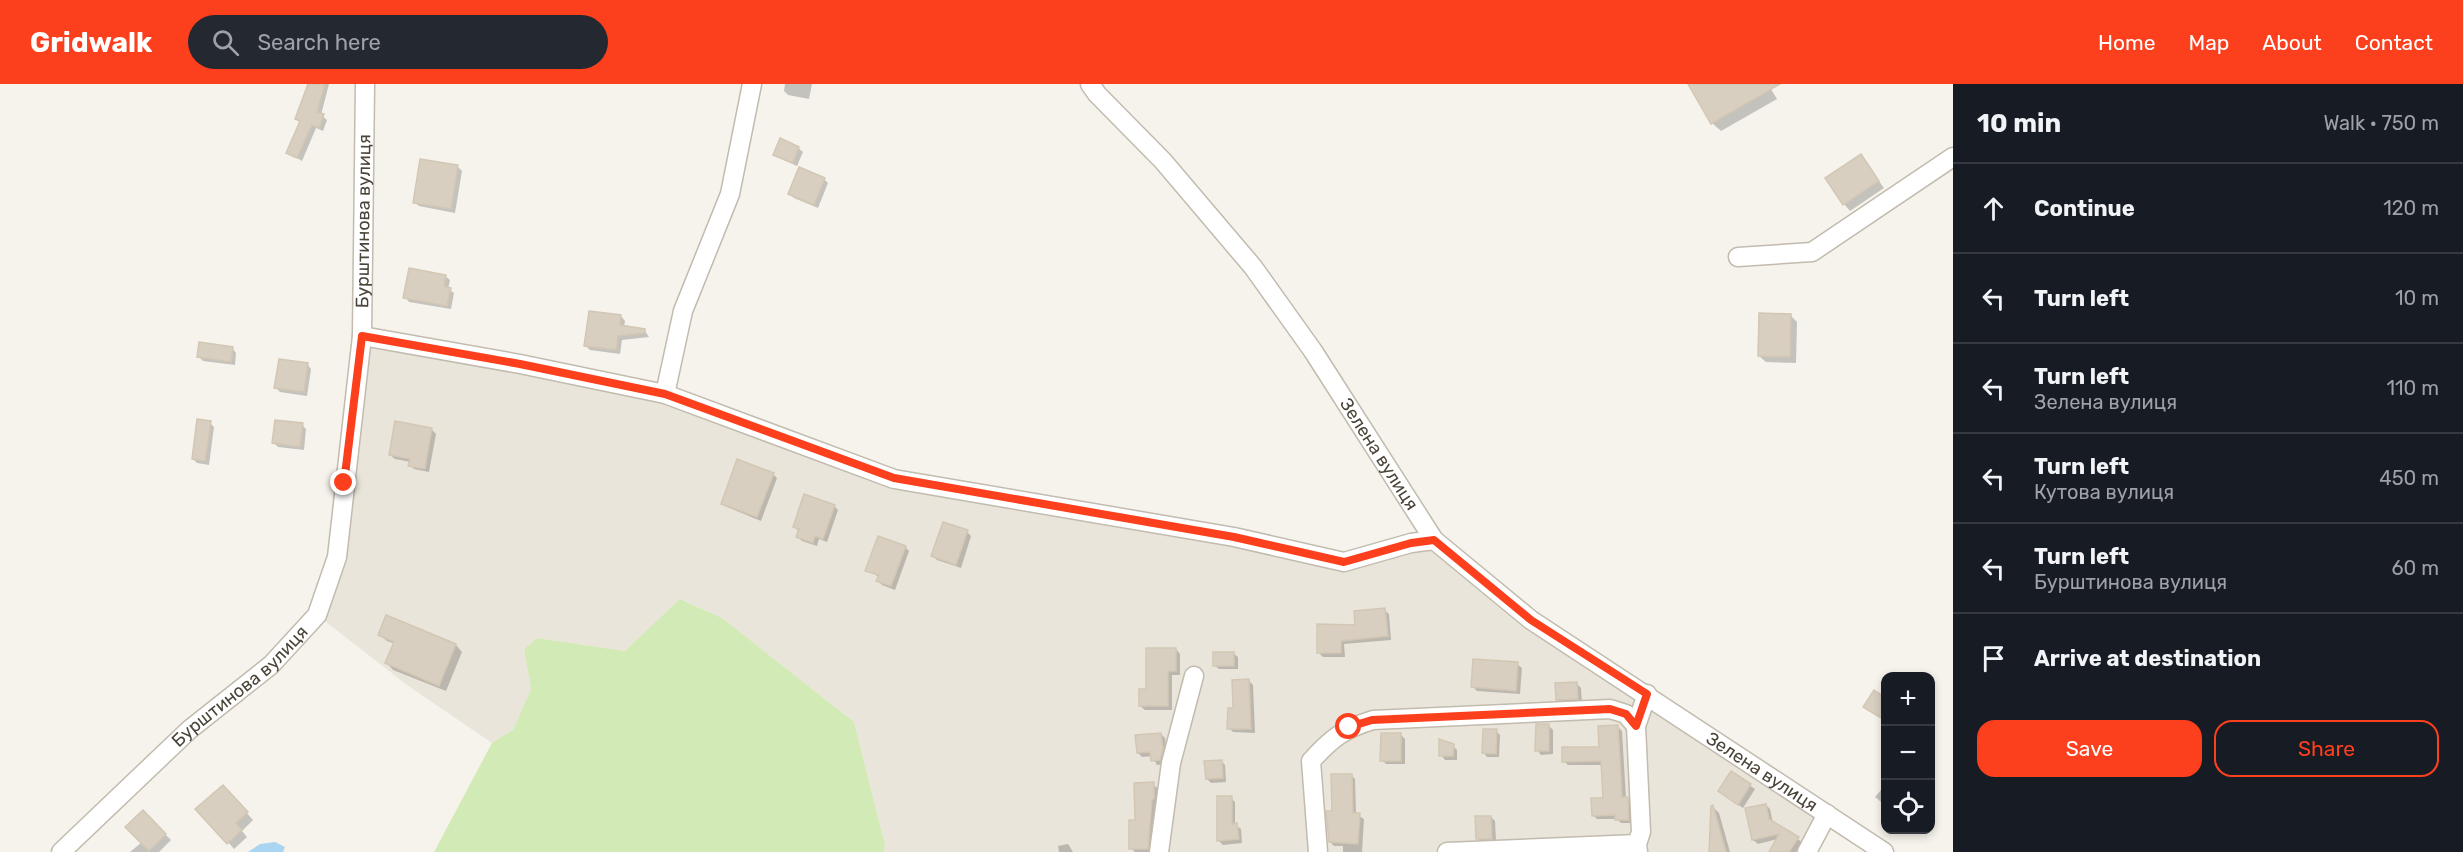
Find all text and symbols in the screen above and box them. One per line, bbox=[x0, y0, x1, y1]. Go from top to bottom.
search box bbox=[188, 15, 608, 69]
text: Gridwalk bbox=[30, 26, 152, 59]
icon: search bbox=[209, 26, 242, 59]
text: Search here bbox=[257, 29, 381, 56]
text: Home bbox=[2098, 30, 2155, 55]
text: Map bbox=[2188, 30, 2229, 55]
text: About bbox=[2262, 30, 2322, 55]
text: Contact bbox=[2355, 30, 2433, 55]
text: 10 min bbox=[1977, 108, 2061, 139]
text: Walk · 750 m bbox=[2323, 111, 2439, 135]
street label: Бурштинова вулиця bbox=[351, 134, 375, 308]
icon: ahead bbox=[1977, 192, 2010, 225]
text: Continue bbox=[2034, 195, 2135, 222]
text: 120 m bbox=[2383, 196, 2439, 220]
icon: left bbox=[1977, 282, 2010, 315]
text: Turn left bbox=[2034, 285, 2129, 312]
text: 10 m bbox=[2395, 286, 2439, 310]
text: Turn left bbox=[2034, 363, 2129, 390]
icon: left bbox=[1977, 372, 2010, 405]
text: 110 m bbox=[2387, 376, 2439, 400]
text: Зелена вулиця bbox=[2034, 390, 2177, 414]
street label: Зелена вулиця bbox=[1335, 394, 1423, 514]
text: Turn left bbox=[2034, 453, 2129, 480]
icon: left bbox=[1977, 462, 2010, 495]
text: 450 m bbox=[2379, 466, 2439, 490]
route end bbox=[330, 469, 356, 495]
text: Кутова вулиця bbox=[2034, 480, 2174, 504]
text: Turn left bbox=[2034, 543, 2129, 570]
icon: left bbox=[1977, 552, 2010, 585]
text: 60 m bbox=[2392, 556, 2439, 580]
text: Бурштинова вулиця bbox=[2034, 570, 2227, 594]
street label: Бурштинова вулиця bbox=[167, 621, 313, 752]
icon: arrive bbox=[1977, 642, 2010, 675]
text: Arrive at destination bbox=[2034, 645, 2261, 672]
map controls bbox=[1881, 672, 1935, 834]
button: + bbox=[1881, 672, 1935, 726]
route start bbox=[1335, 713, 1361, 739]
button: Save bbox=[1977, 720, 2202, 777]
button: Share bbox=[2214, 720, 2439, 777]
button: − bbox=[1881, 726, 1935, 780]
street label: Зелена вулиця bbox=[1702, 727, 1822, 816]
button: locate bbox=[1881, 780, 1935, 834]

